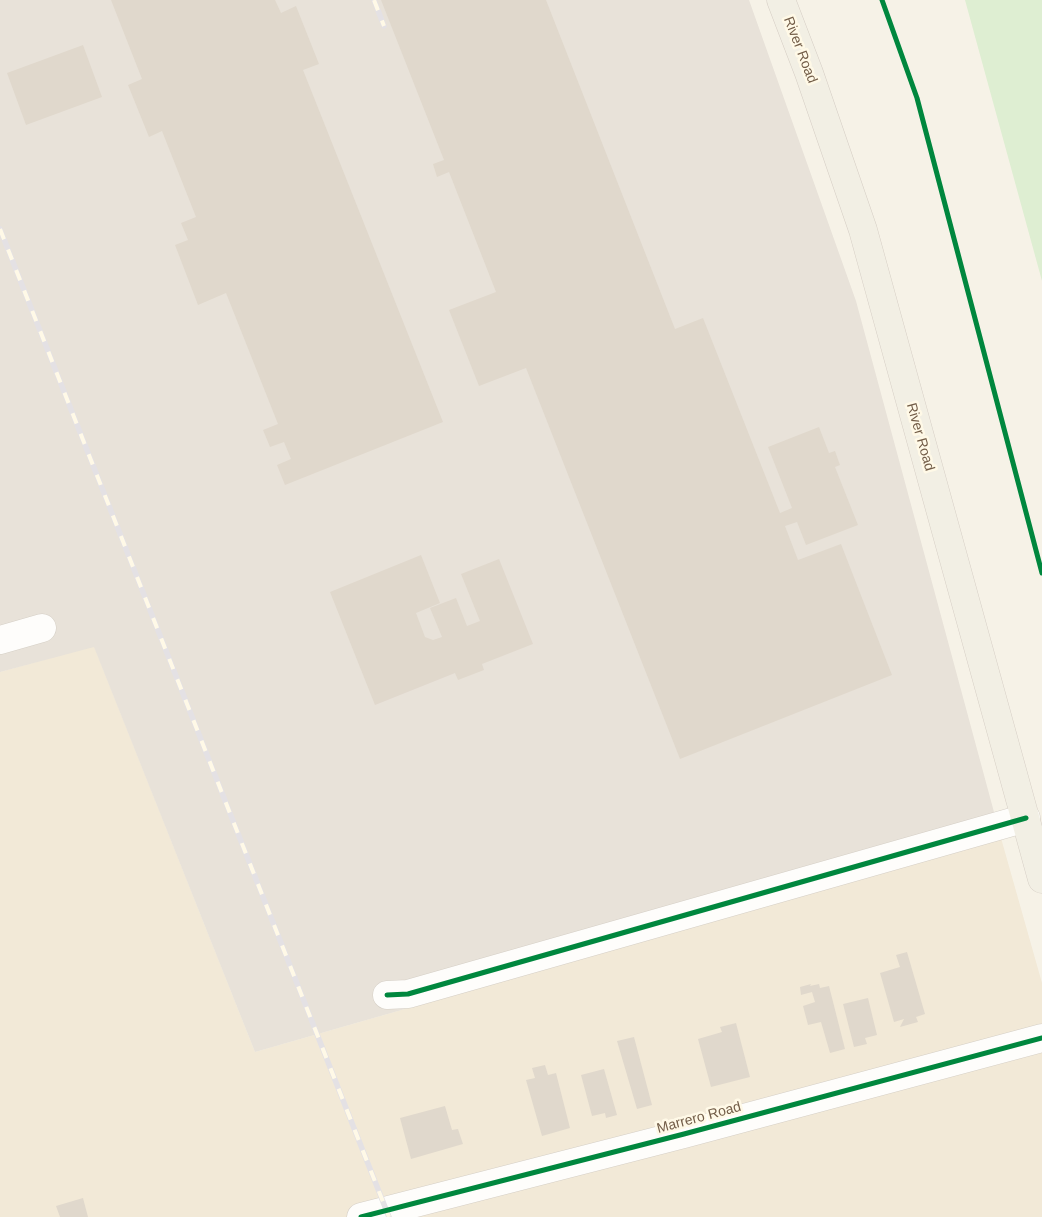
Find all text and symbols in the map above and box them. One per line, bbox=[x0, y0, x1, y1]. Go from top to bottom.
street label: River Road bbox=[780, 14, 820, 86]
street label: River Road bbox=[902, 401, 938, 473]
street label: Marrero Road bbox=[655, 1099, 743, 1137]

